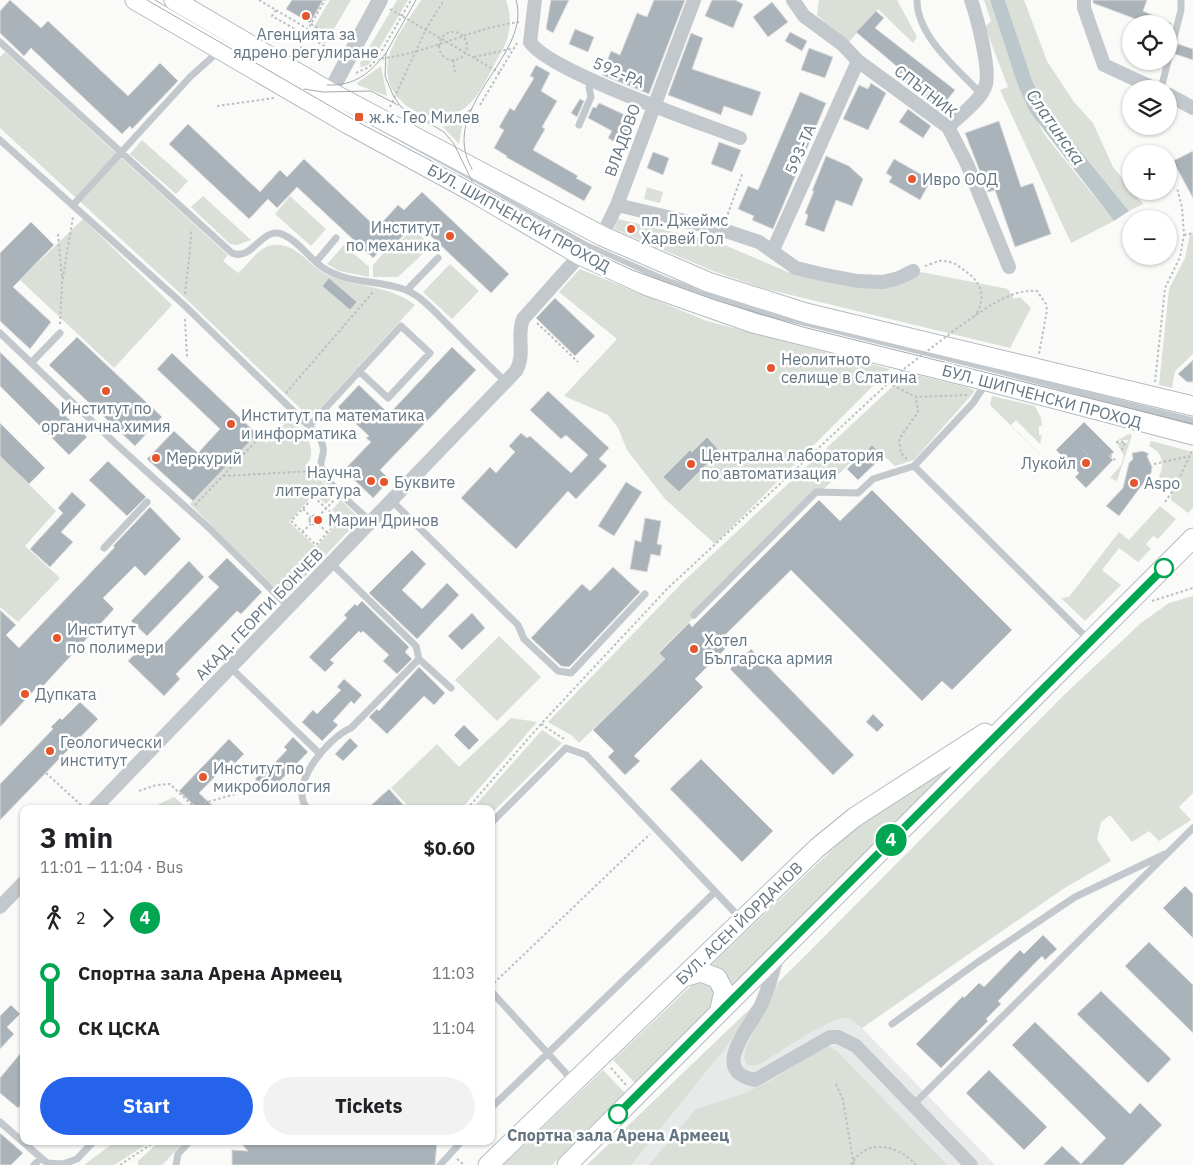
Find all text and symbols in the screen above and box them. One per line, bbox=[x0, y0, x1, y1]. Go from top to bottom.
marker: Агенцията за ядрено регулиране bbox=[300, 10, 312, 22]
map controls bbox=[1122, 15, 1177, 265]
button: locate bbox=[1122, 15, 1177, 70]
place label: Агенцията за ядрено регулиране bbox=[233, 24, 379, 62]
street label: 592-РА bbox=[590, 52, 648, 92]
street label: СПЪТНИК bbox=[891, 60, 961, 122]
button: layers bbox=[1122, 80, 1177, 135]
water label: Слатинска bbox=[1021, 85, 1091, 169]
street label: ВЛАДОВО bbox=[600, 101, 644, 179]
place label: ж.к. Гео Милев bbox=[369, 107, 480, 127]
marker: ж.к. Гео Милев bbox=[353, 111, 365, 123]
street label: 593-ТА bbox=[780, 121, 820, 177]
button: + bbox=[1122, 145, 1177, 200]
street label: БУЛ. ШИПЧЕНСКИ ПРОХОД bbox=[424, 159, 614, 277]
place label: Ивро ООД bbox=[922, 169, 999, 189]
marker: Ивро ООД bbox=[906, 173, 918, 185]
place label: пл. Джеймс Харвей Гол bbox=[641, 210, 728, 248]
button: − bbox=[1122, 210, 1177, 265]
place label: Институт по механика bbox=[346, 217, 440, 255]
marker: пл. Джеймс Харвей Гол bbox=[625, 223, 637, 235]
marker: Институт по механика bbox=[444, 230, 456, 242]
place label: Неолитното селище в Слатина bbox=[781, 349, 917, 387]
street label: БУЛ. ШИПЧЕНСКИ ПРОХОД bbox=[940, 360, 1144, 432]
marker: Неолитното селище в Слатина bbox=[765, 362, 777, 374]
marker: Институт по органична химия bbox=[100, 385, 112, 397]
place label: Институт по органична химия bbox=[41, 398, 171, 436]
place label: Институт па математика и информатика bbox=[241, 405, 425, 443]
marker: Институт па математика и информатика bbox=[225, 418, 237, 430]
place label: Централна лаборатория по автоматизация bbox=[701, 445, 884, 483]
place label: Меркурий bbox=[166, 448, 242, 468]
marker: Меркурий bbox=[150, 452, 162, 464]
place label: Лукойл bbox=[1021, 453, 1076, 473]
marker: Лукойл bbox=[1080, 457, 1092, 469]
marker: Централна лаборатория по автоматизация bbox=[685, 458, 697, 470]
place label: Научна литература bbox=[275, 462, 361, 500]
place label: Буквите bbox=[394, 472, 455, 492]
place label: Aspo bbox=[1144, 473, 1180, 493]
marker: Научна литература bbox=[365, 475, 377, 487]
marker: Буквите bbox=[378, 476, 390, 488]
marker: Aspo bbox=[1128, 477, 1140, 489]
place label: Марин Дринов bbox=[328, 510, 439, 530]
marker: Марин Дринов bbox=[312, 514, 324, 526]
street label: АКАД. ГЕОРГИ БОНЧЕВ bbox=[191, 544, 327, 684]
unlabelled marker bbox=[1154, 558, 1174, 578]
place label: Институт по полимери bbox=[67, 619, 164, 657]
place label: Хотел Българска армия bbox=[704, 630, 833, 668]
marker: Институт по полимери bbox=[51, 632, 63, 644]
marker: Хотел Българска армия bbox=[688, 643, 700, 655]
place label: Дупката bbox=[35, 684, 97, 704]
marker: Дупката bbox=[19, 688, 31, 700]
place label: Геологически институт bbox=[60, 732, 162, 770]
marker: Геологически институт bbox=[44, 745, 56, 757]
place label: Институт по микробиология bbox=[213, 758, 331, 796]
marker: Институт по микробиология bbox=[197, 771, 209, 783]
text: 3 min bbox=[40, 819, 113, 856]
line badge: 4 bbox=[875, 824, 907, 856]
text: 4 bbox=[886, 828, 896, 851]
text: $0.60 bbox=[423, 836, 475, 860]
text: 11:01 – 11:04 · Bus bbox=[40, 857, 183, 877]
street label: БУЛ. АСЕН ЙОРДАНОВ bbox=[671, 857, 807, 989]
icon: walk bbox=[40, 904, 68, 932]
icon: forward bbox=[94, 904, 122, 932]
text: 4 bbox=[140, 906, 150, 929]
text: 2 bbox=[76, 908, 86, 928]
text: Спортна зала Арена Армеец bbox=[78, 961, 342, 985]
text: 11:03 bbox=[432, 963, 475, 983]
text: СК ЦСКА bbox=[78, 1016, 160, 1040]
text: 11:04 bbox=[432, 1018, 475, 1038]
button: Start bbox=[40, 1077, 253, 1135]
button: Tickets bbox=[263, 1077, 475, 1135]
marker: Спортна зала Арена Армеец bbox=[608, 1104, 628, 1124]
place label: Спортна зала Арена Армеец bbox=[507, 1125, 729, 1145]

